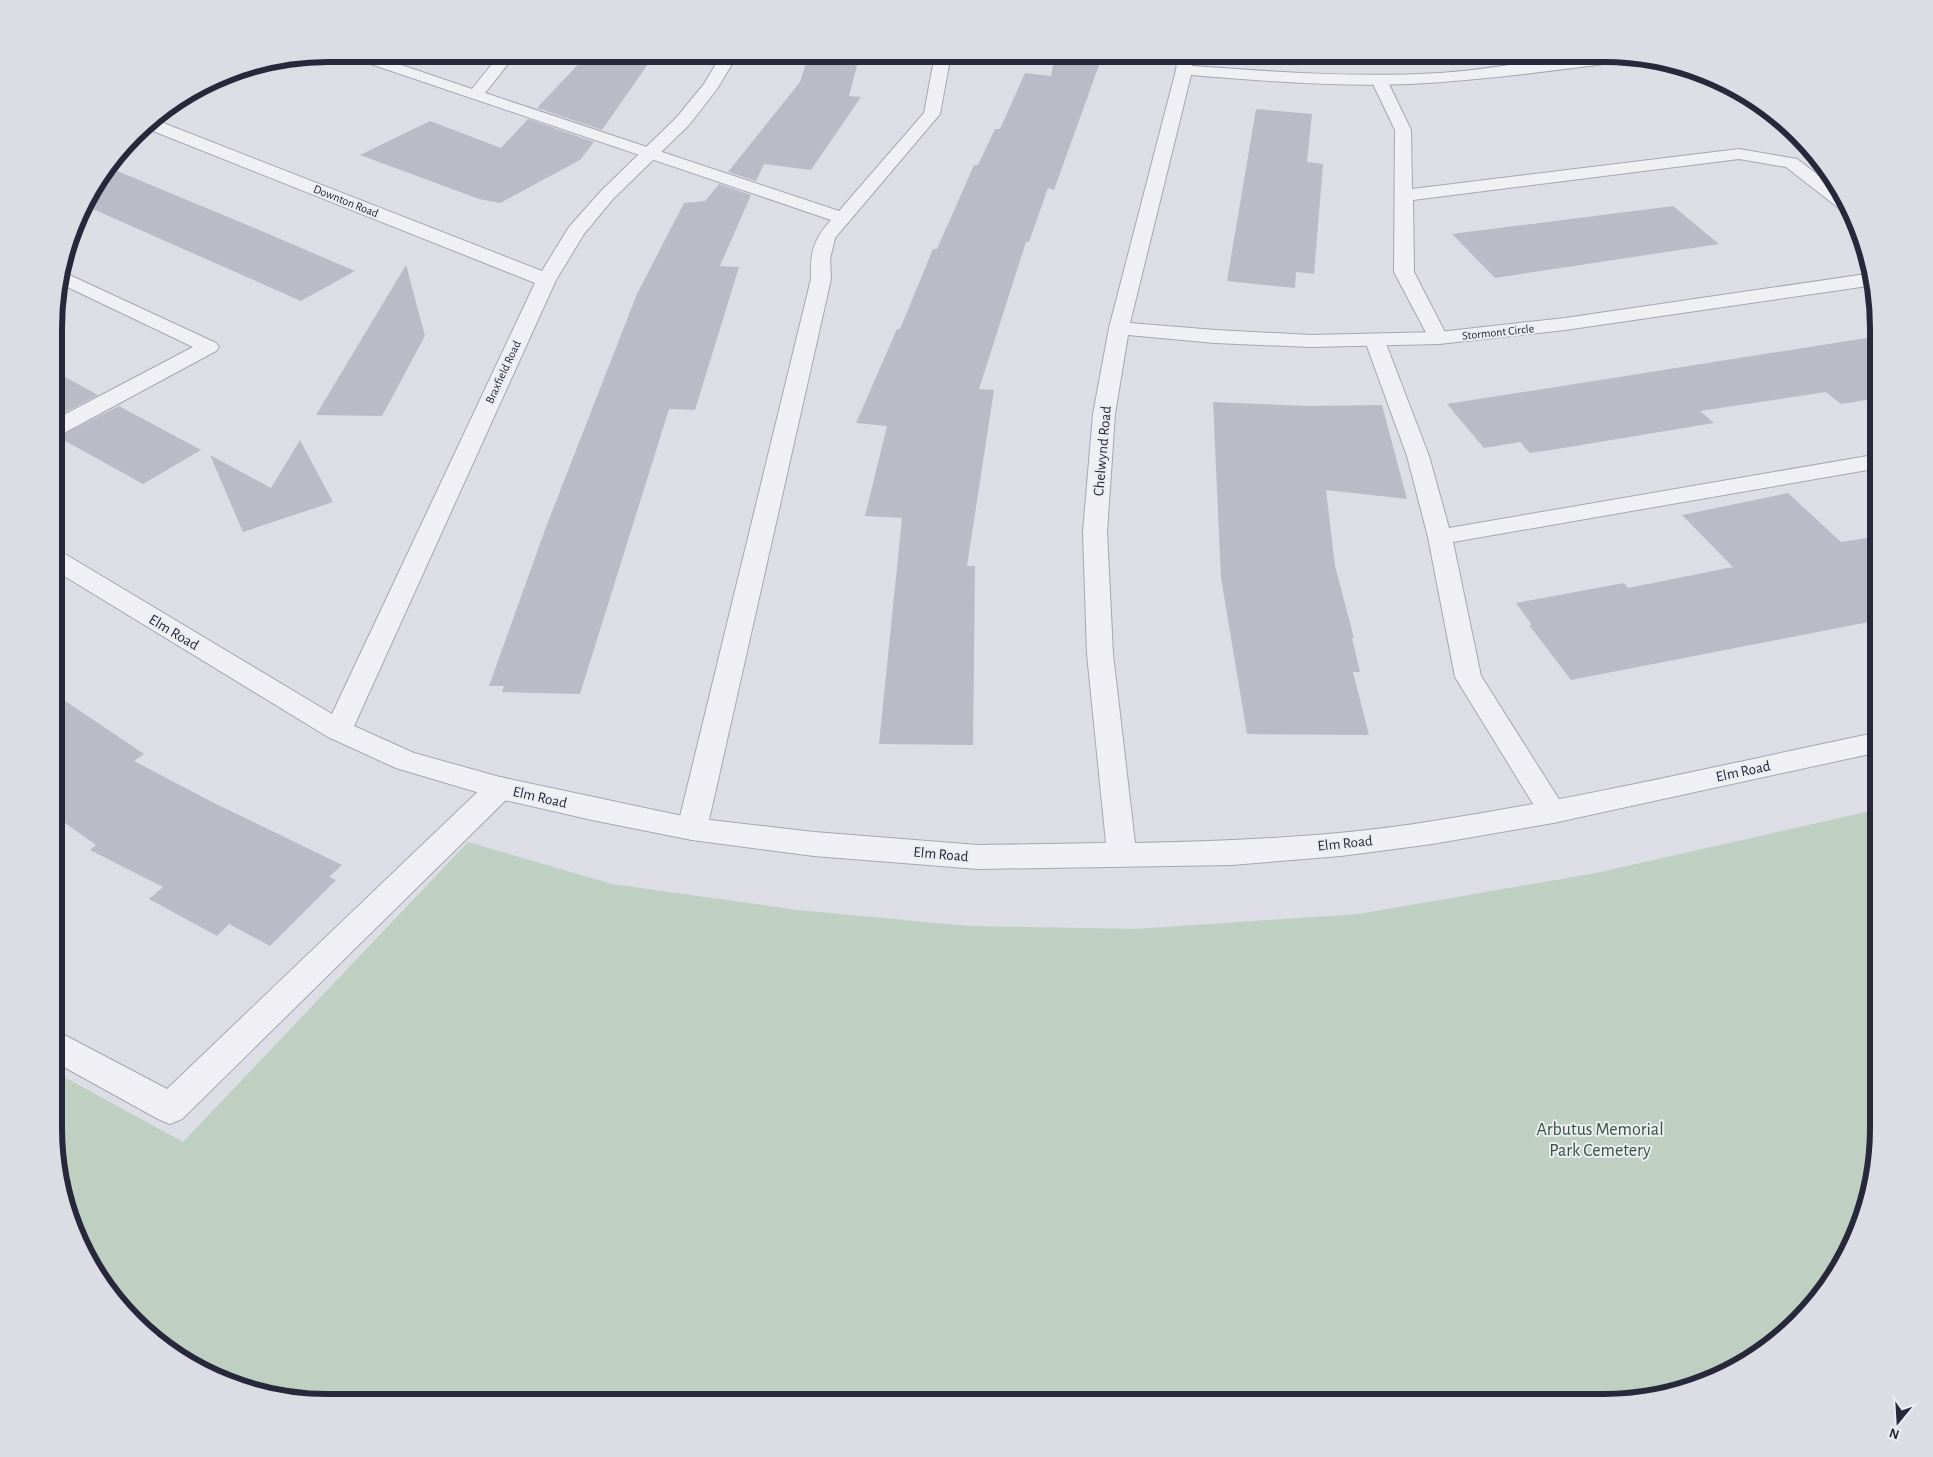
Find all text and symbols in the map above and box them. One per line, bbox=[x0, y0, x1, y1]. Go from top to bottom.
street label: Downton Road bbox=[312, 182, 380, 220]
street label: Stormont Circle bbox=[1461, 322, 1535, 342]
street label: Braxfield Road bbox=[483, 339, 523, 405]
street label: Chelwynd Road bbox=[1091, 405, 1114, 497]
street label: Elm Road bbox=[146, 612, 201, 653]
street label: Elm Road bbox=[1715, 758, 1772, 785]
street label: Elm Road bbox=[511, 784, 569, 811]
street label: Elm Road bbox=[1317, 833, 1374, 854]
street label: Elm Road bbox=[913, 845, 969, 864]
park label: Arbutus Memorial Park Cemetery bbox=[1536, 1121, 1664, 1160]
north arrow bbox=[1873, 1397, 1923, 1447]
text: N bbox=[1887, 1425, 1901, 1442]

